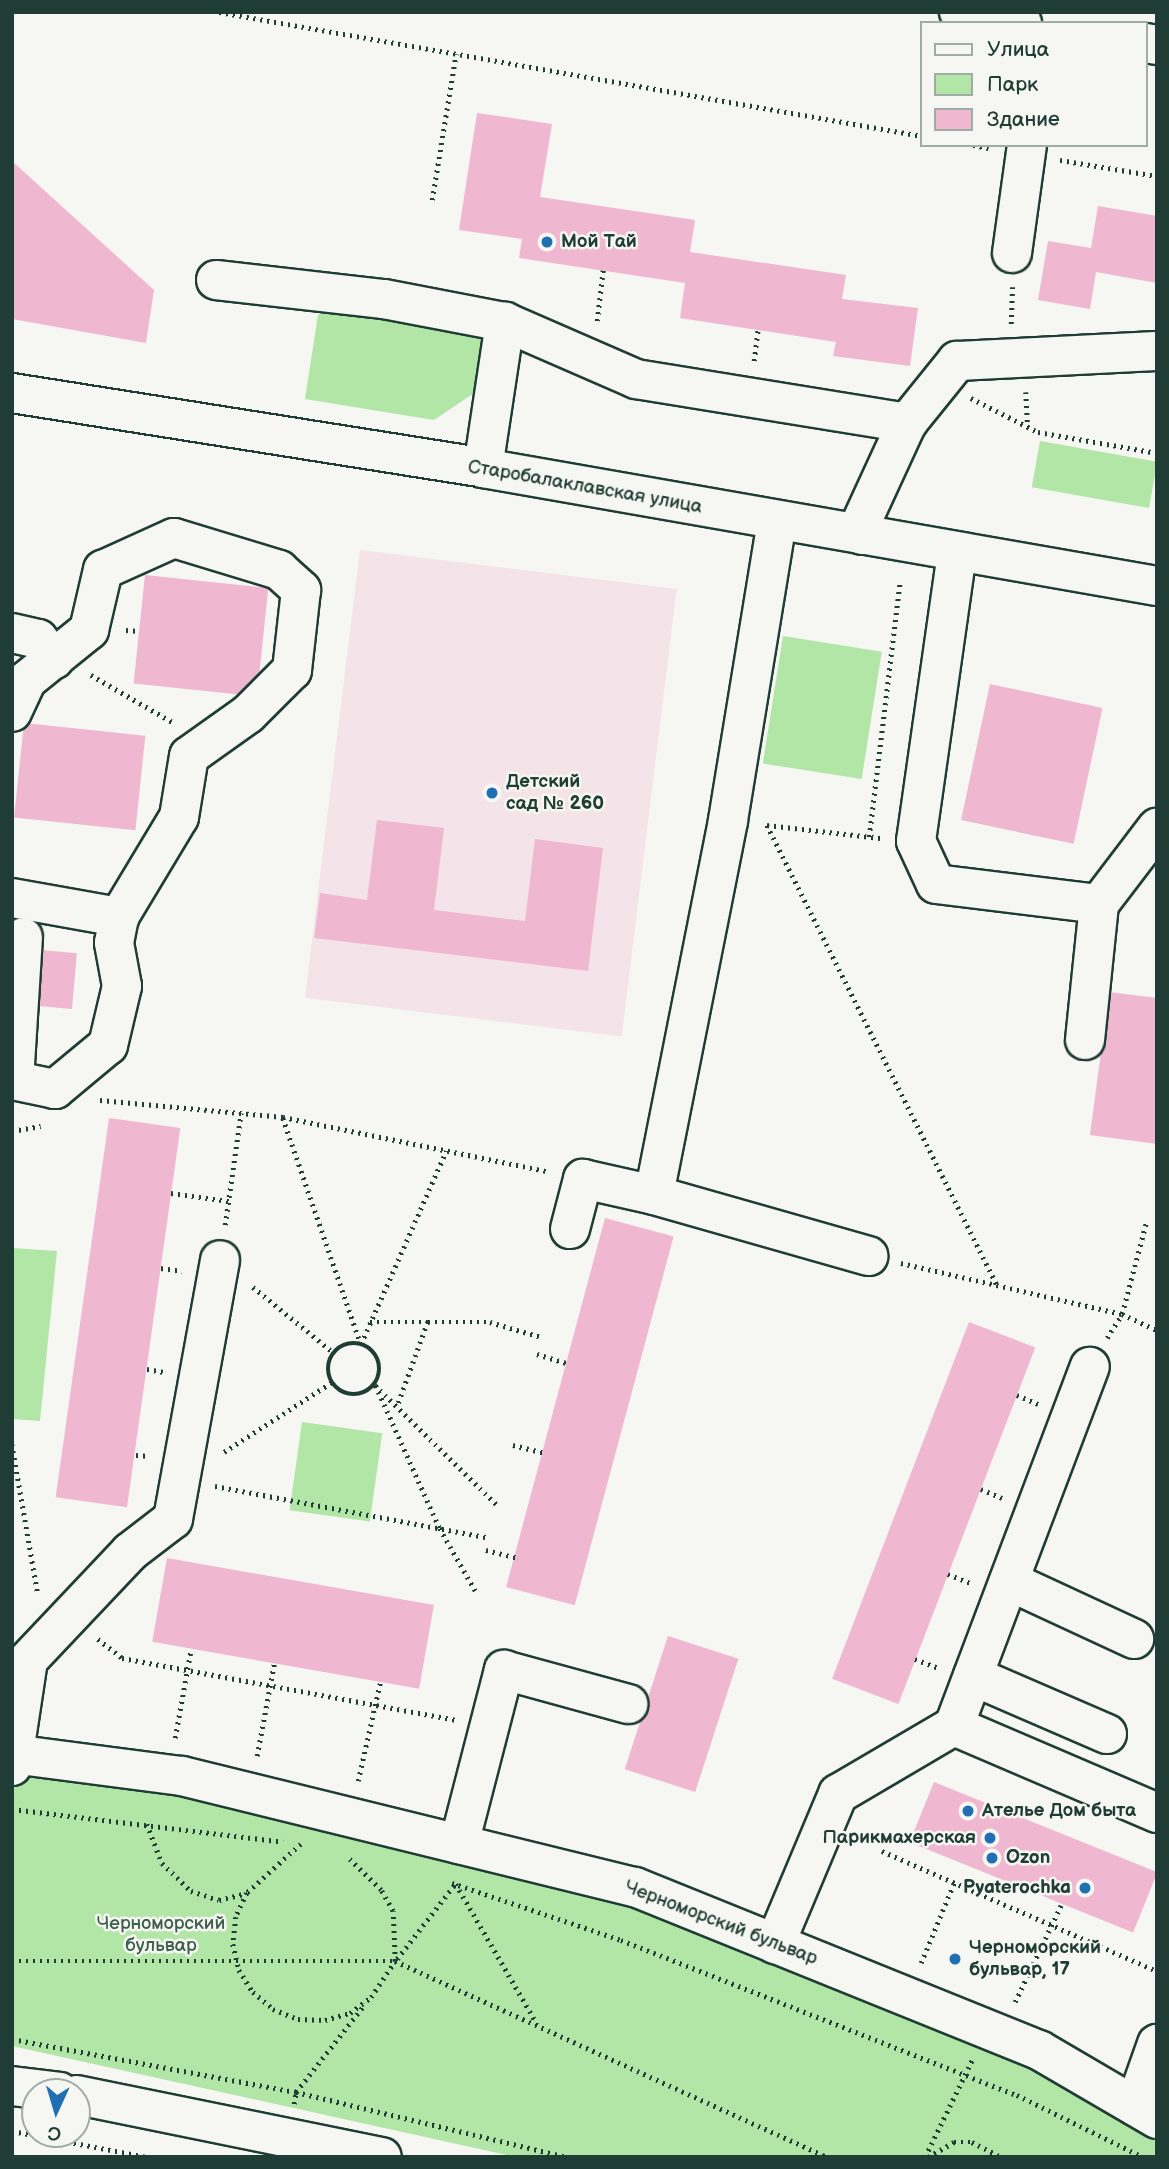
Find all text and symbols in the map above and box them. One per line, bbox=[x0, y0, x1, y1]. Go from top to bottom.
legend bbox=[920, 21, 1148, 147]
text: Улица bbox=[987, 37, 1049, 62]
text: Парк bbox=[987, 72, 1038, 97]
text: Здание bbox=[987, 107, 1060, 132]
place label: Мой Тай bbox=[561, 231, 637, 253]
marker: Мой Тай bbox=[539, 234, 555, 250]
street label: Старобалаклавская улица bbox=[466, 455, 704, 519]
place label: Детский сад № 260 bbox=[506, 771, 604, 815]
marker: Детский сад № 260 bbox=[484, 785, 500, 801]
place label: Ателье Дом быта bbox=[982, 1800, 1136, 1822]
marker: Ателье Дом быта bbox=[960, 1803, 976, 1819]
place label: Парикмахерская bbox=[822, 1827, 976, 1849]
marker: Парикмахерская bbox=[982, 1830, 998, 1846]
place label: Ozon bbox=[1006, 1847, 1050, 1869]
marker: Ozon bbox=[984, 1850, 1000, 1866]
street label: Черноморский бульвар bbox=[621, 1876, 821, 1970]
place label: Pyaterochka bbox=[963, 1877, 1071, 1899]
marker: Pyaterochka bbox=[1077, 1880, 1093, 1896]
park label: Черноморский бульвар bbox=[97, 1913, 225, 1957]
place label: Черноморский бульвар, 17 bbox=[969, 1937, 1101, 1981]
marker: Черноморский бульвар, 17 bbox=[947, 1951, 963, 1967]
north arrow bbox=[21, 2078, 91, 2148]
text: С bbox=[47, 2121, 62, 2144]

